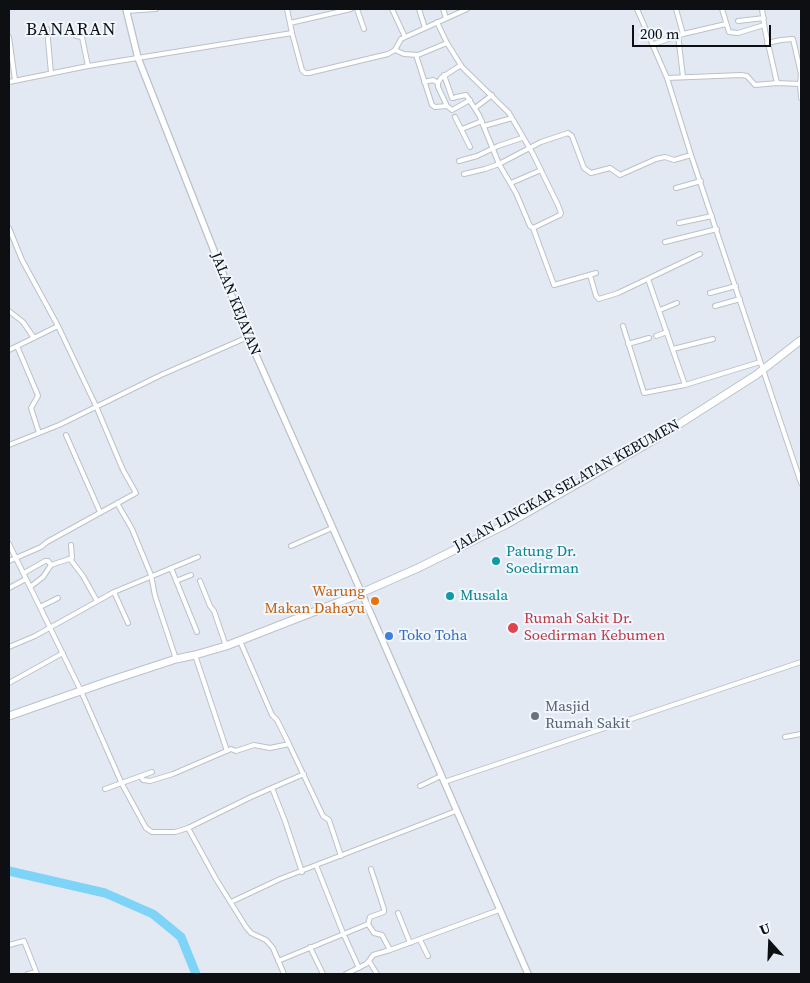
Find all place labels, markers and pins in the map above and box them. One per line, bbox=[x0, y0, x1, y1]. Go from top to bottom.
place label: Patung Dr. Soedirman bbox=[506, 543, 579, 578]
marker: Patung Dr. Soedirman bbox=[490, 555, 502, 567]
place label: Warung Makan Dahayu bbox=[265, 583, 365, 618]
place label: Musala bbox=[460, 587, 508, 605]
marker: Musala bbox=[444, 590, 456, 602]
marker: Warung Makan Dahayu bbox=[369, 595, 381, 607]
place label: Rumah Sakit Dr. Soedirman Kebumen bbox=[524, 610, 665, 645]
marker: Rumah Sakit Dr. Soedirman Kebumen bbox=[506, 621, 520, 635]
place label: Toko Toha bbox=[399, 627, 467, 645]
marker: Toko Toha bbox=[383, 630, 395, 642]
place label: Masjid Rumah Sakit bbox=[545, 698, 630, 733]
marker: Masjid Rumah Sakit bbox=[529, 710, 541, 722]

